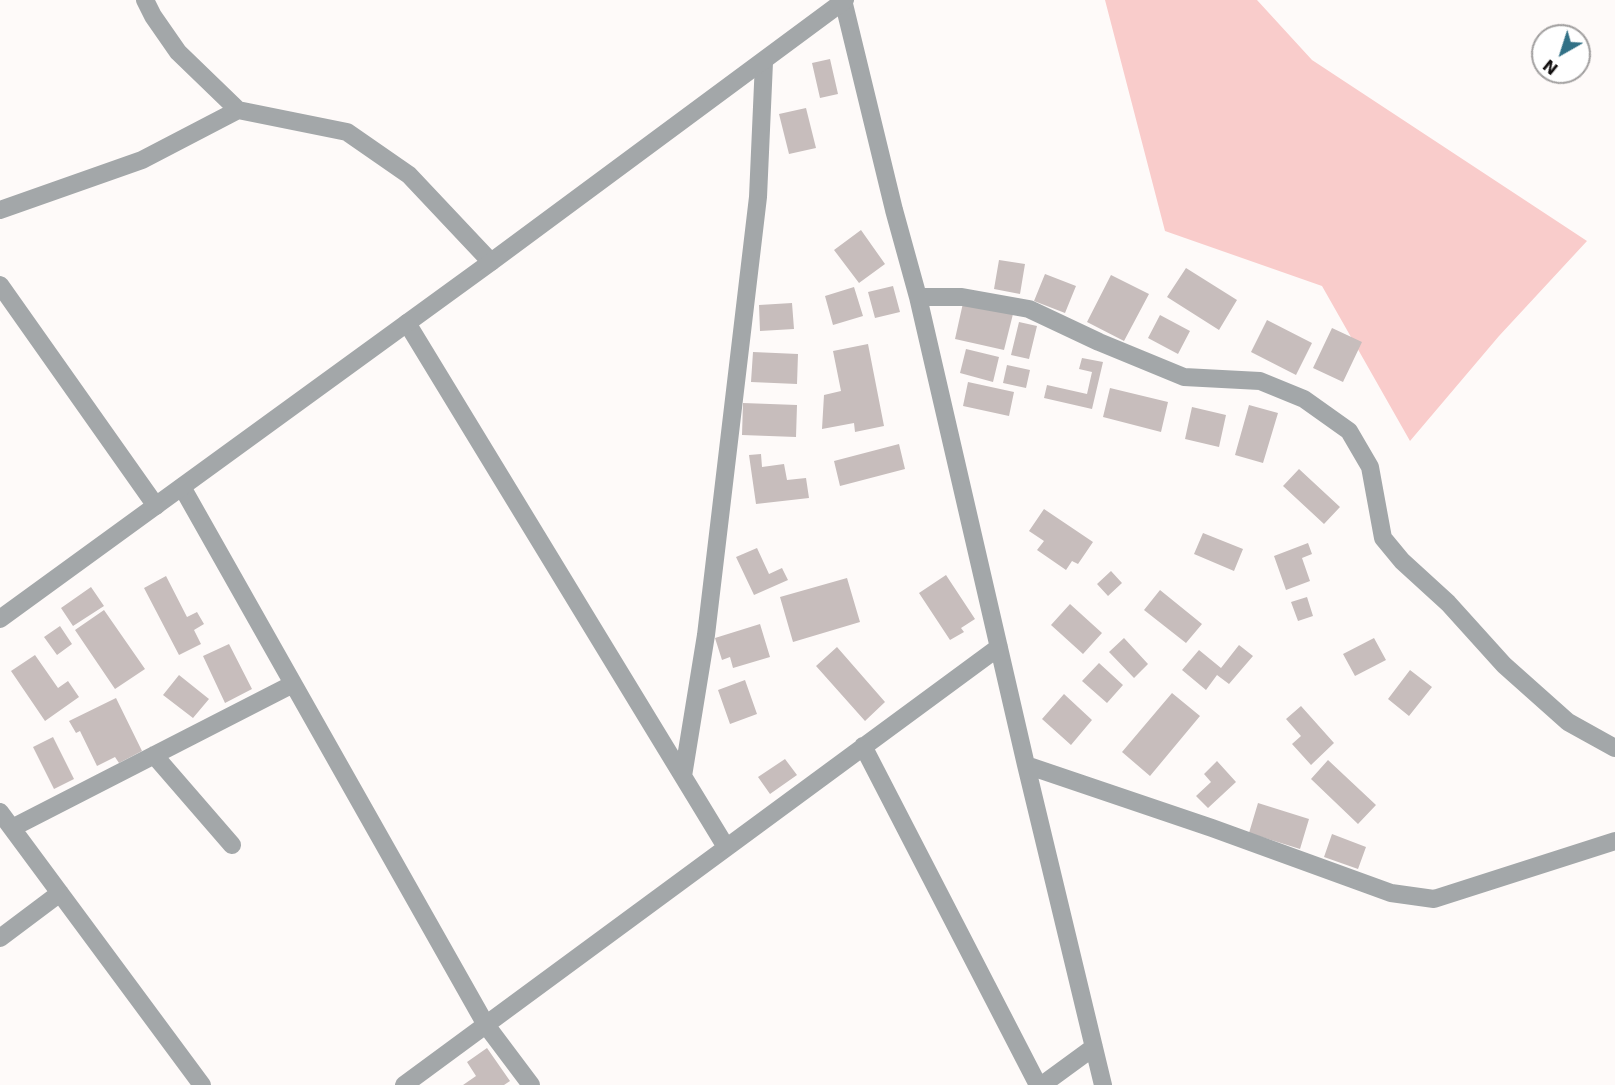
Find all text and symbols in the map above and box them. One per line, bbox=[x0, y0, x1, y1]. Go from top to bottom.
north arrow bbox=[1531, 24, 1591, 84]
text: N bbox=[1539, 55, 1562, 78]

